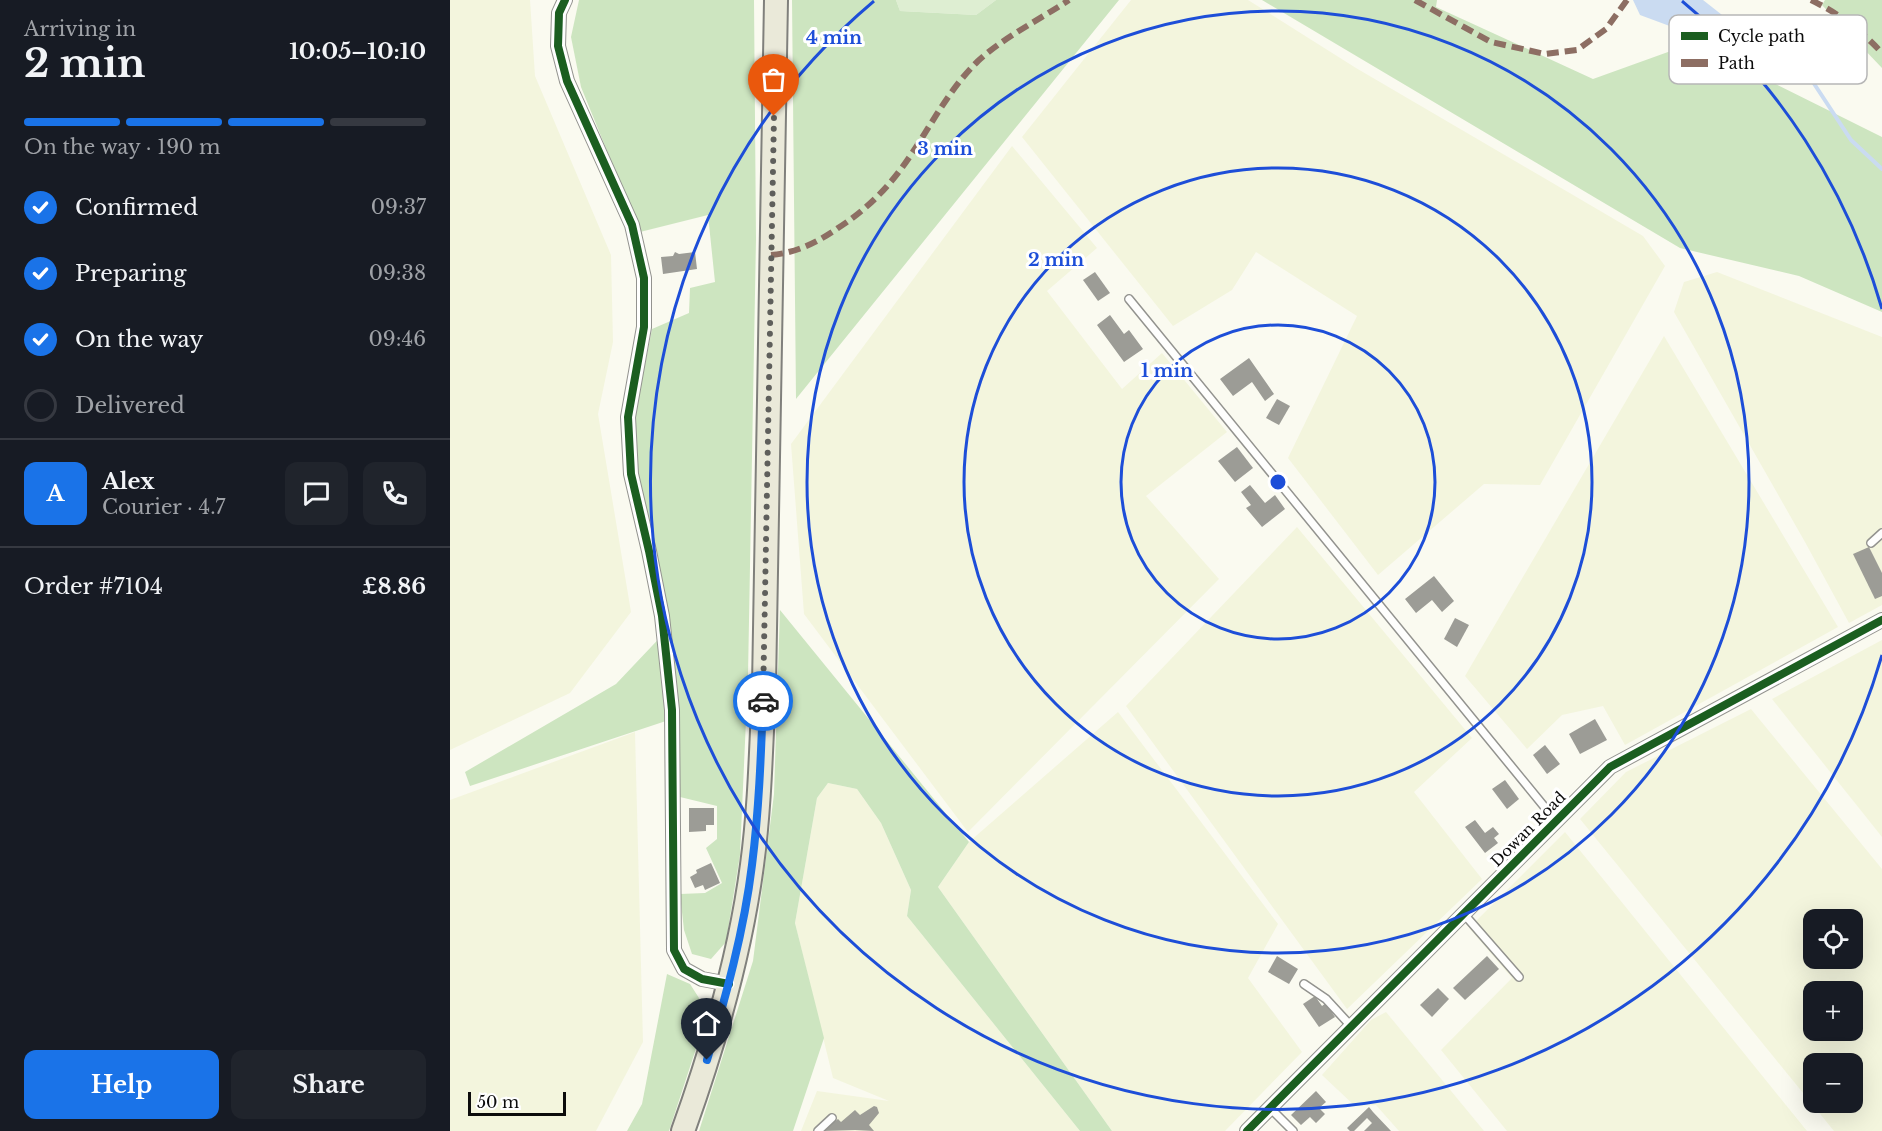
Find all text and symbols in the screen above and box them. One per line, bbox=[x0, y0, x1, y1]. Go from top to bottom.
legend bbox=[1669, 15, 1867, 84]
text: Arriving in bbox=[24, 17, 136, 41]
text: Cycle path bbox=[1718, 26, 1805, 46]
text: 4 min bbox=[806, 27, 862, 49]
text: 10:05–10:10 bbox=[289, 38, 426, 65]
text: 2 min bbox=[24, 39, 145, 88]
text: Path bbox=[1718, 53, 1755, 73]
pin bbox=[748, 54, 799, 116]
icon: bag bbox=[757, 63, 790, 96]
text: On the way · 190 m bbox=[24, 135, 221, 159]
text: 3 min bbox=[917, 138, 973, 160]
icon: check bbox=[24, 191, 57, 224]
text: Confirmed bbox=[75, 194, 198, 221]
text: 09:37 bbox=[371, 195, 426, 219]
text: 2 min bbox=[1028, 249, 1084, 271]
icon: check bbox=[24, 257, 57, 290]
text: Preparing bbox=[75, 260, 186, 287]
text: 09:38 bbox=[369, 261, 426, 285]
icon: check bbox=[24, 323, 57, 356]
text: On the way bbox=[75, 326, 203, 353]
text: 09:46 bbox=[369, 327, 426, 351]
text: 1 min bbox=[1141, 360, 1193, 382]
text: Delivered bbox=[75, 392, 185, 419]
button: chat bbox=[285, 462, 348, 525]
button: phone bbox=[363, 462, 426, 525]
text: Alex bbox=[102, 468, 155, 495]
centre of rings bbox=[1268, 472, 1288, 492]
text: A bbox=[47, 480, 64, 507]
text: Courier · 4.7 bbox=[102, 495, 225, 519]
text: Order #7104 bbox=[24, 573, 163, 600]
text: £8.86 bbox=[362, 573, 426, 600]
courier bbox=[733, 671, 793, 731]
icon: car bbox=[747, 685, 780, 718]
street label: Dowan Road bbox=[1487, 788, 1569, 870]
map controls bbox=[1803, 909, 1863, 1113]
button: locate bbox=[1803, 909, 1863, 969]
button: + bbox=[1803, 981, 1863, 1041]
pin bbox=[681, 998, 732, 1060]
icon: home bbox=[690, 1007, 723, 1040]
button: Help bbox=[24, 1050, 219, 1119]
button: Share bbox=[231, 1050, 426, 1119]
button: − bbox=[1803, 1053, 1863, 1113]
scale bar bbox=[468, 1089, 566, 1116]
text: 50 m bbox=[477, 1092, 519, 1112]

